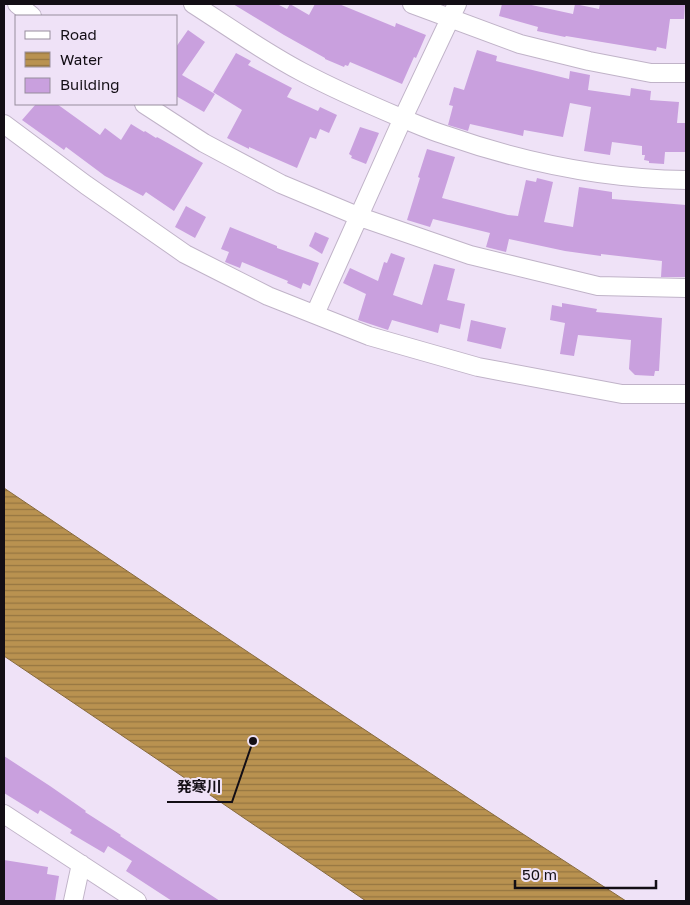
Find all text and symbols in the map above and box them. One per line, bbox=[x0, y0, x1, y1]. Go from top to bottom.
legend bbox=[15, 15, 178, 105]
text: Road bbox=[60, 25, 97, 43]
text: Water bbox=[60, 50, 103, 68]
text: Building bbox=[60, 75, 120, 93]
callout: 発寒川 bbox=[167, 772, 232, 802]
text: 発寒川 bbox=[176, 777, 222, 795]
scale bar bbox=[515, 858, 656, 890]
text: 50 m bbox=[522, 865, 557, 883]

